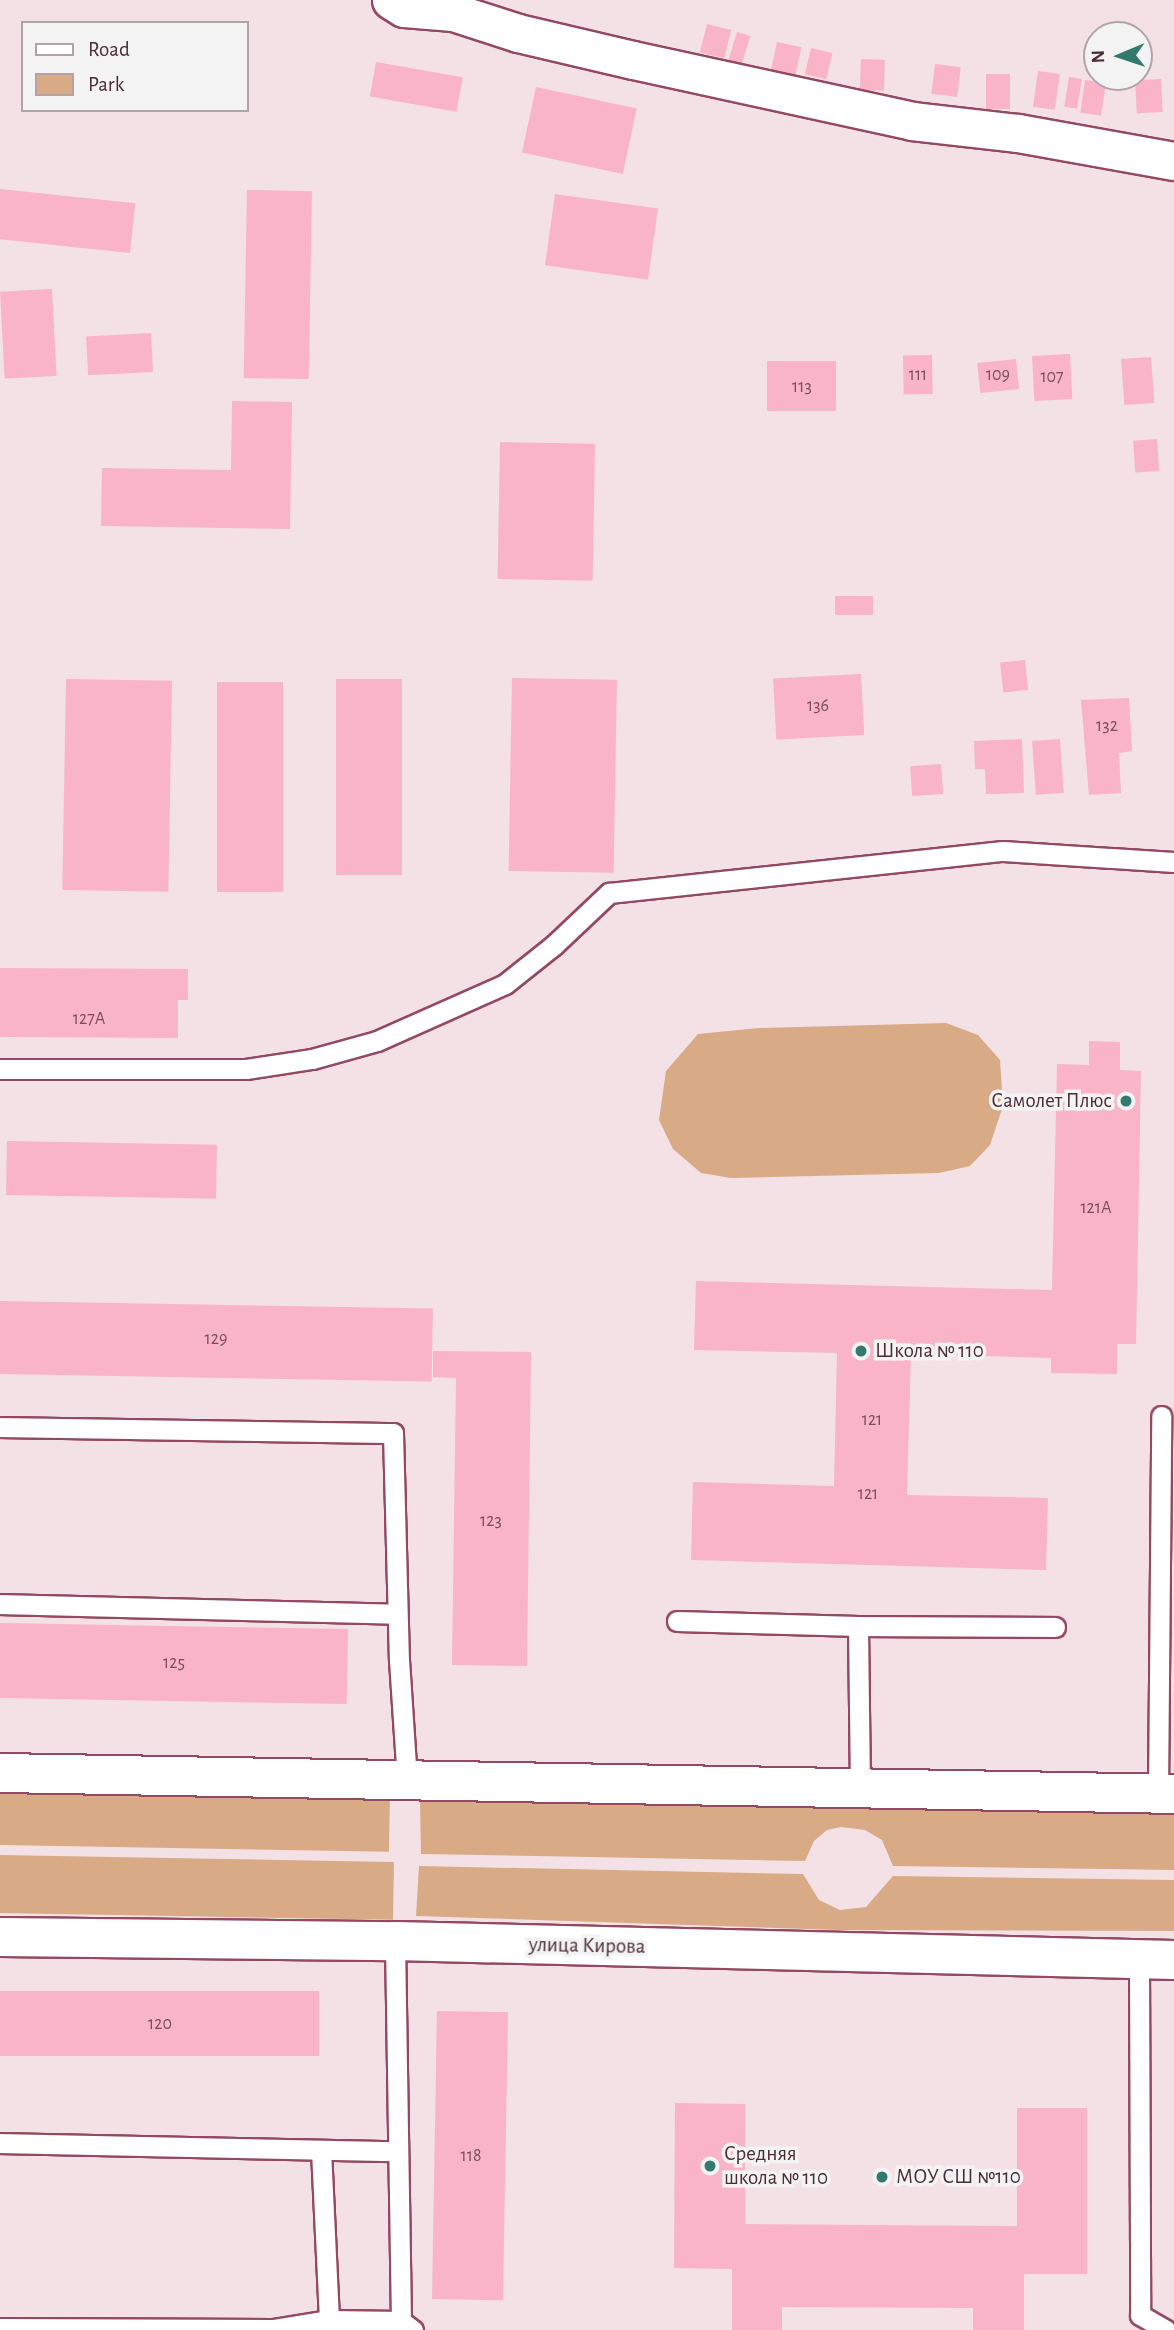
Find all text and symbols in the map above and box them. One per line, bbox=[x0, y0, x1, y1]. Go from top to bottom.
legend bbox=[21, 21, 248, 112]
north arrow bbox=[1083, 21, 1153, 91]
text: Road bbox=[88, 39, 130, 60]
text: N bbox=[1089, 50, 1108, 64]
text: Park bbox=[88, 74, 124, 95]
house number: 111 bbox=[909, 364, 927, 386]
house number: 109 bbox=[986, 364, 1010, 386]
house number: 107 bbox=[1040, 366, 1064, 388]
house number: 113 bbox=[792, 376, 812, 398]
house number: 136 bbox=[807, 695, 829, 717]
house number: 132 bbox=[1096, 715, 1118, 737]
house number: 127А bbox=[73, 1008, 105, 1030]
place label: Самолет Плюс bbox=[991, 1088, 1112, 1114]
marker: Самолет Плюс bbox=[1118, 1093, 1134, 1109]
house number: 121А bbox=[1080, 1197, 1112, 1219]
house number: 129 bbox=[205, 1328, 227, 1350]
place label: Школа № 110 bbox=[875, 1338, 984, 1364]
marker: Школа № 110 bbox=[853, 1343, 869, 1359]
house number: 121 bbox=[862, 1409, 882, 1431]
house number: 121 bbox=[858, 1483, 878, 1505]
house number: 123 bbox=[480, 1510, 502, 1532]
house number: 125 bbox=[163, 1652, 185, 1674]
street label: улица Кирова bbox=[529, 1932, 645, 1960]
house number: 120 bbox=[148, 2013, 172, 2035]
place label: Средняя школа № 110 bbox=[724, 2141, 828, 2191]
house number: 118 bbox=[461, 2145, 481, 2167]
marker: Средняя школа № 110 bbox=[702, 2158, 718, 2174]
place label: МОУ СШ №110 bbox=[896, 2164, 1021, 2190]
marker: МОУ СШ №110 bbox=[874, 2169, 890, 2185]

